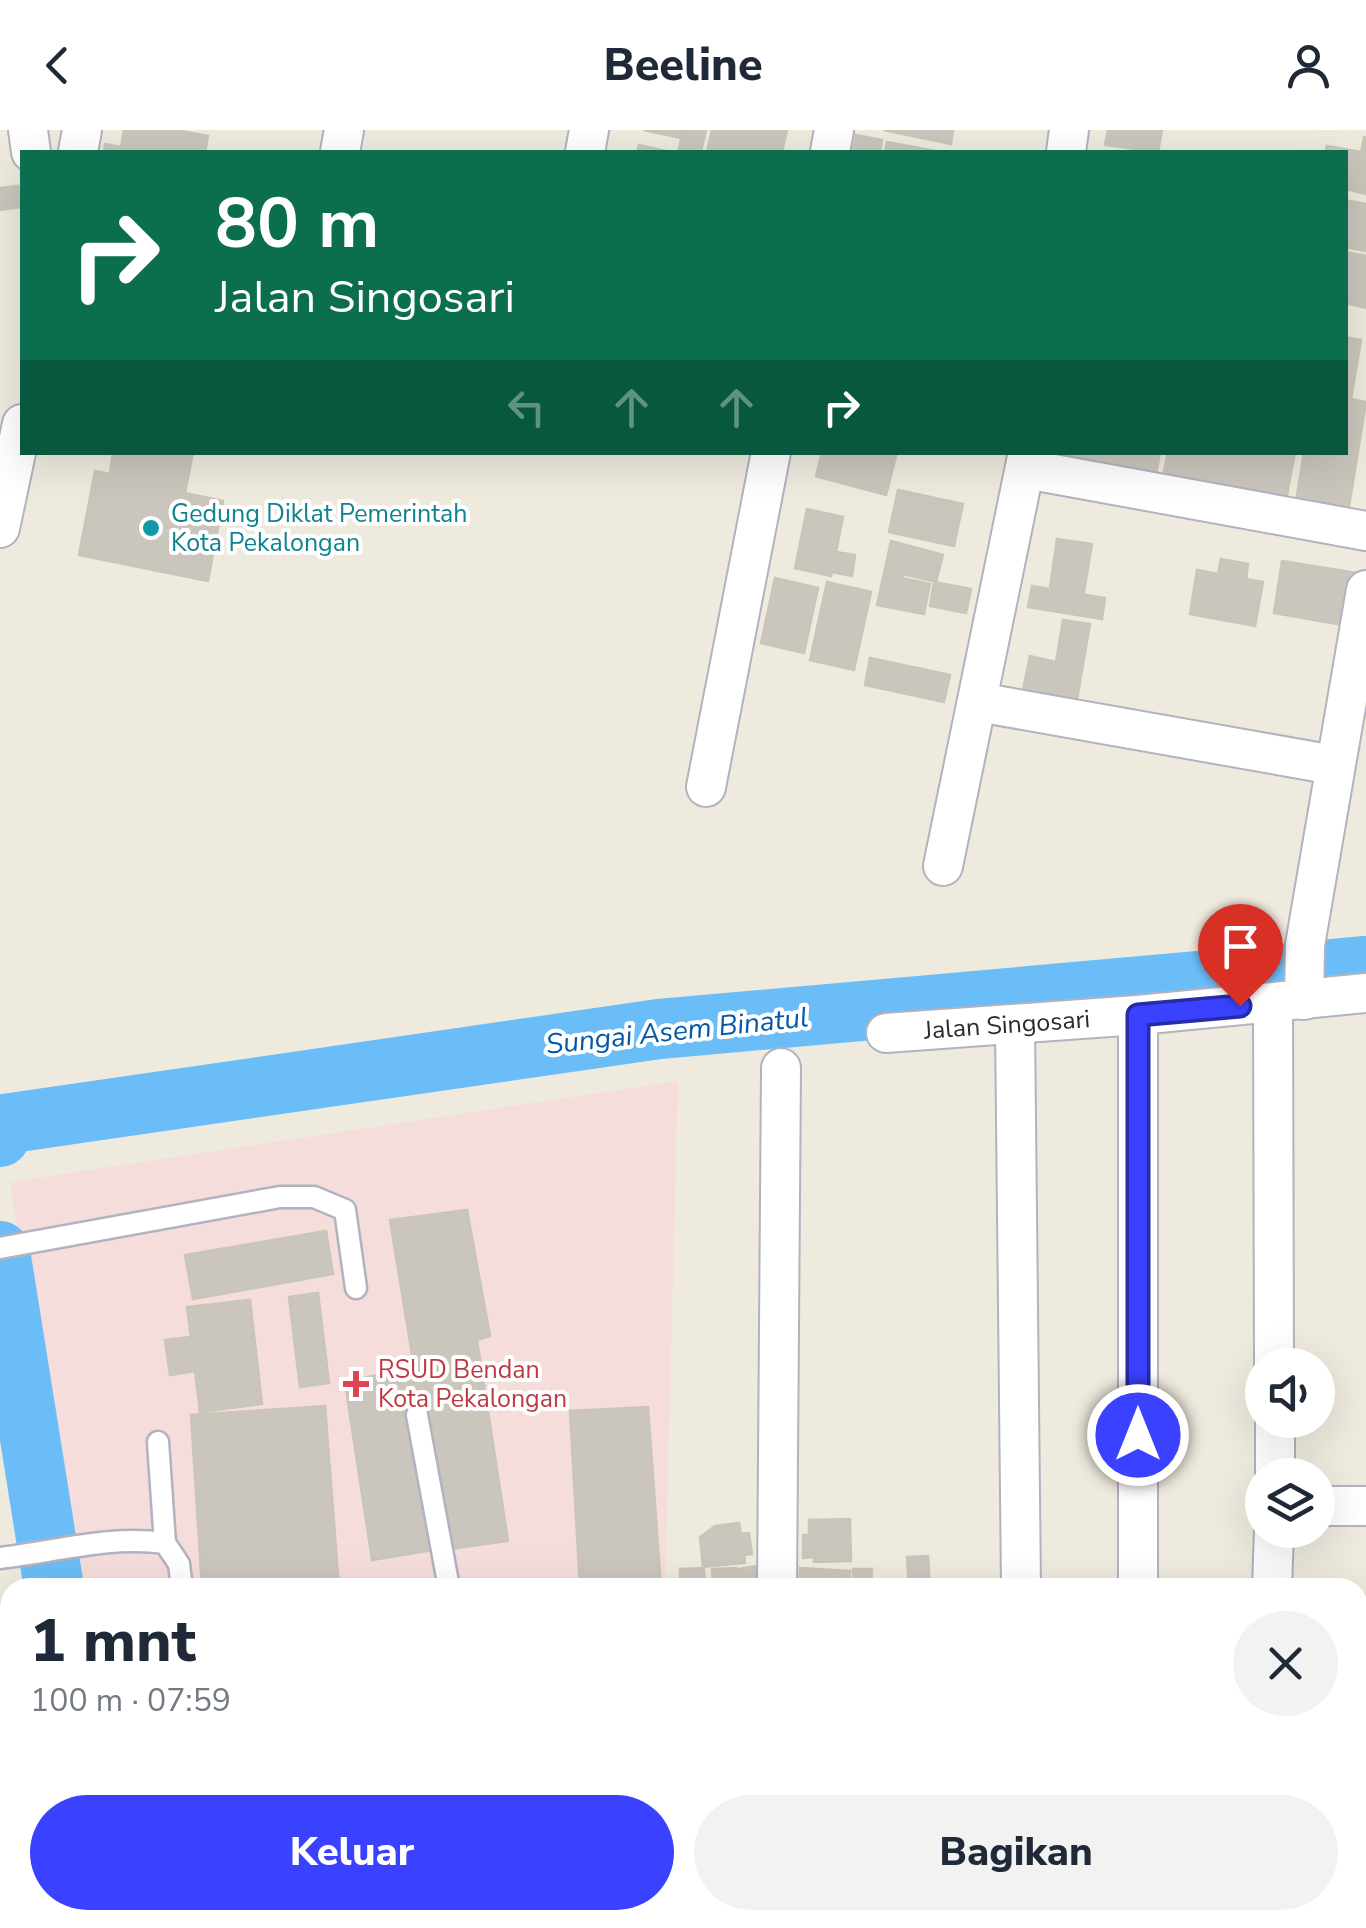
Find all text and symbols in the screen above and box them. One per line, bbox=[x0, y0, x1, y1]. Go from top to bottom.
text: Beeline bbox=[603, 35, 763, 96]
icon: back bbox=[30, 38, 85, 93]
icon: person bbox=[1281, 38, 1336, 93]
text: 80 m bbox=[215, 176, 379, 272]
icon: right bbox=[50, 190, 180, 320]
text: Jalan Singosari bbox=[215, 267, 515, 328]
icon: left bbox=[499, 380, 554, 435]
icon: ahead bbox=[604, 380, 659, 435]
icon: ahead bbox=[709, 380, 764, 435]
icon: right bbox=[814, 380, 869, 435]
place label: Gedung Diklat Pemerintah Kota Pekalongan bbox=[171, 497, 467, 560]
marker: Gedung Diklat Pemerintah Kota Pekalongan bbox=[140, 517, 162, 539]
pin bbox=[1198, 904, 1283, 1007]
icon: arrive bbox=[1213, 919, 1268, 974]
water label: Sungai Asem Binatul bbox=[544, 998, 810, 1064]
street label: Jalan Singosari bbox=[922, 1002, 1091, 1048]
map controls bbox=[1245, 1348, 1335, 1548]
button: sound bbox=[1245, 1348, 1335, 1438]
place label: RSUD Bendan Kota Pekalongan bbox=[378, 1353, 567, 1416]
marker: RSUD Bendan Kota Pekalongan bbox=[343, 1371, 369, 1397]
position arrow bbox=[1086, 1383, 1190, 1487]
button: layers bbox=[1245, 1458, 1335, 1548]
text: 1 mnt bbox=[30, 1600, 196, 1682]
button: close bbox=[1233, 1611, 1338, 1716]
text: 100 m · 07:59 bbox=[30, 1679, 231, 1722]
button: Keluar bbox=[30, 1795, 674, 1910]
button: Bagikan bbox=[694, 1795, 1338, 1910]

